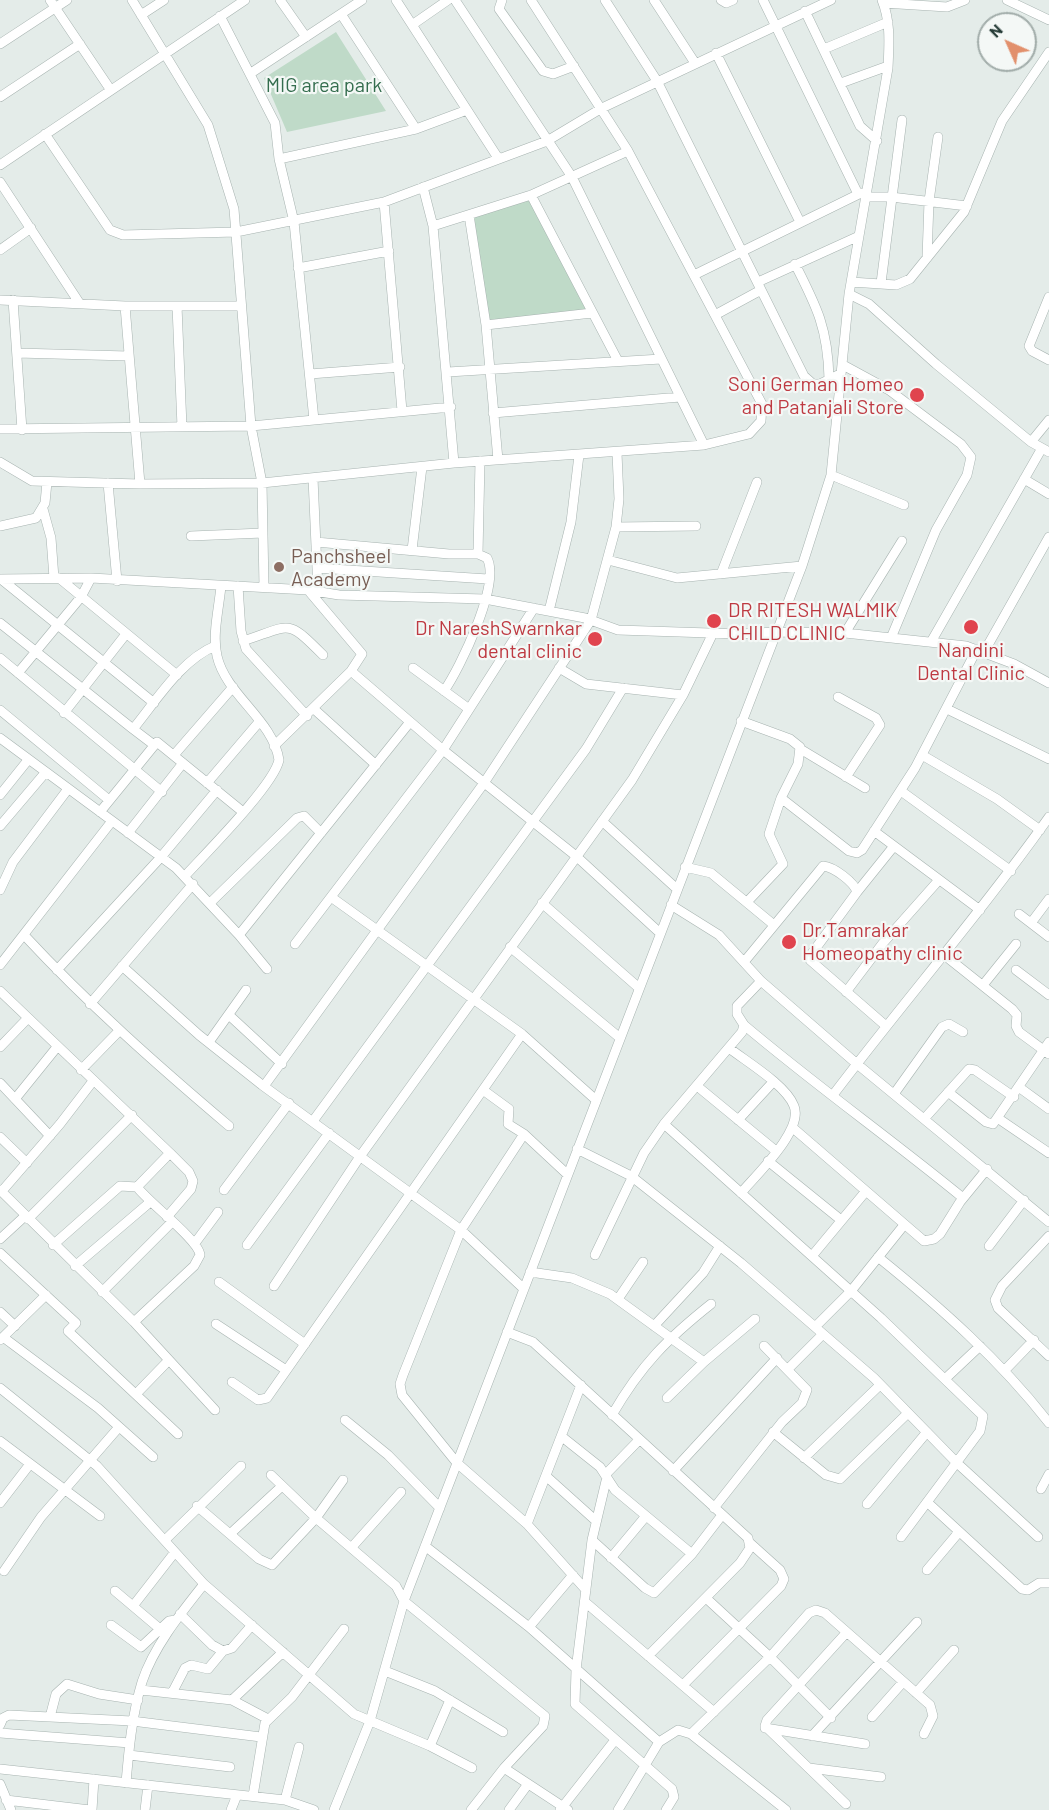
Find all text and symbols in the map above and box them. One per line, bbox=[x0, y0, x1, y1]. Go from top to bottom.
north arrow bbox=[977, 12, 1037, 72]
text: N bbox=[985, 20, 1006, 41]
park label: MIG area park bbox=[266, 73, 382, 97]
place label: Soni German Homeo and Patanjali Store bbox=[728, 372, 904, 419]
marker: Soni German Homeo and Patanjali Store bbox=[908, 386, 926, 404]
place label: Panchsheel Academy bbox=[291, 544, 391, 591]
marker: Panchsheel Academy bbox=[272, 560, 286, 574]
place label: DR RITESH WALMIK CHILD CLINIC bbox=[728, 598, 897, 645]
marker: DR RITESH WALMIK CHILD CLINIC bbox=[705, 612, 723, 630]
place label: Dr NareshSwarnkar dental clinic bbox=[415, 616, 582, 663]
marker: Nandini Dental Clinic bbox=[962, 618, 980, 636]
marker: Dr NareshSwarnkar dental clinic bbox=[586, 630, 604, 648]
place label: Nandini Dental Clinic bbox=[917, 638, 1025, 685]
place label: Dr.Tamrakar Homeopathy clinic bbox=[802, 918, 963, 965]
marker: Dr.Tamrakar Homeopathy clinic bbox=[780, 933, 798, 951]

